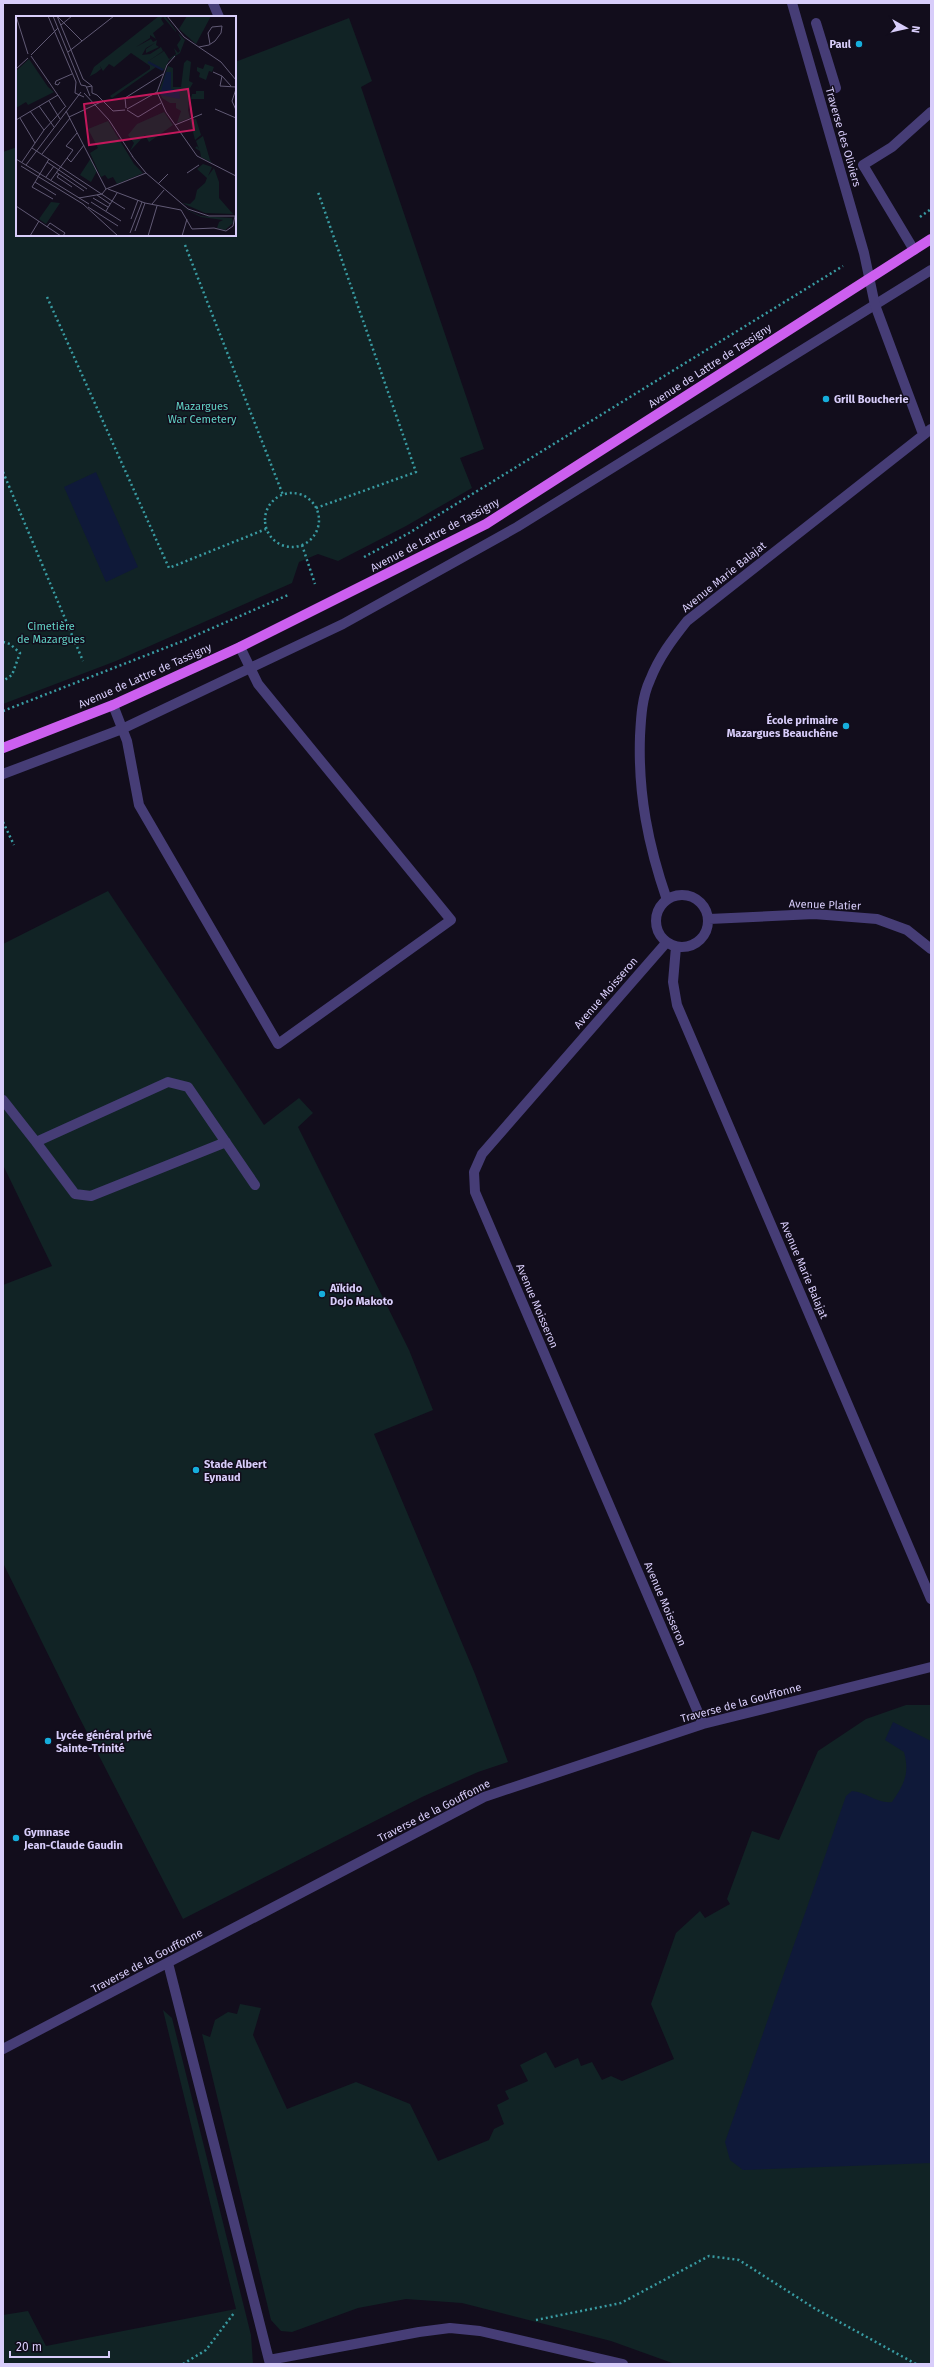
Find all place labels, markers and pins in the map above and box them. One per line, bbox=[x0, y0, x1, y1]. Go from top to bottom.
place label: Paul bbox=[829, 38, 852, 51]
marker: Paul bbox=[854, 39, 864, 49]
place label: Grill Boucherie bbox=[834, 393, 909, 406]
marker: Grill Boucherie bbox=[821, 394, 831, 404]
place label: École primaire Mazargues Beauchêne bbox=[727, 713, 838, 740]
marker: École primaire Mazargues Beauchêne bbox=[841, 721, 851, 731]
place label: Aïkido Dojo Makoto bbox=[329, 1282, 394, 1308]
marker: Aïkido Dojo Makoto bbox=[317, 1289, 327, 1299]
place label: Stade Albert Eynaud bbox=[204, 1458, 268, 1484]
marker: Stade Albert Eynaud bbox=[191, 1465, 201, 1475]
place label: Lycée général privé Sainte-Trinité bbox=[56, 1729, 152, 1755]
marker: Lycée général privé Sainte-Trinité bbox=[43, 1736, 53, 1746]
place label: Gymnase Jean-Claude Gaudin bbox=[23, 1826, 123, 1852]
marker: Gymnase Jean-Claude Gaudin bbox=[11, 1833, 21, 1843]

